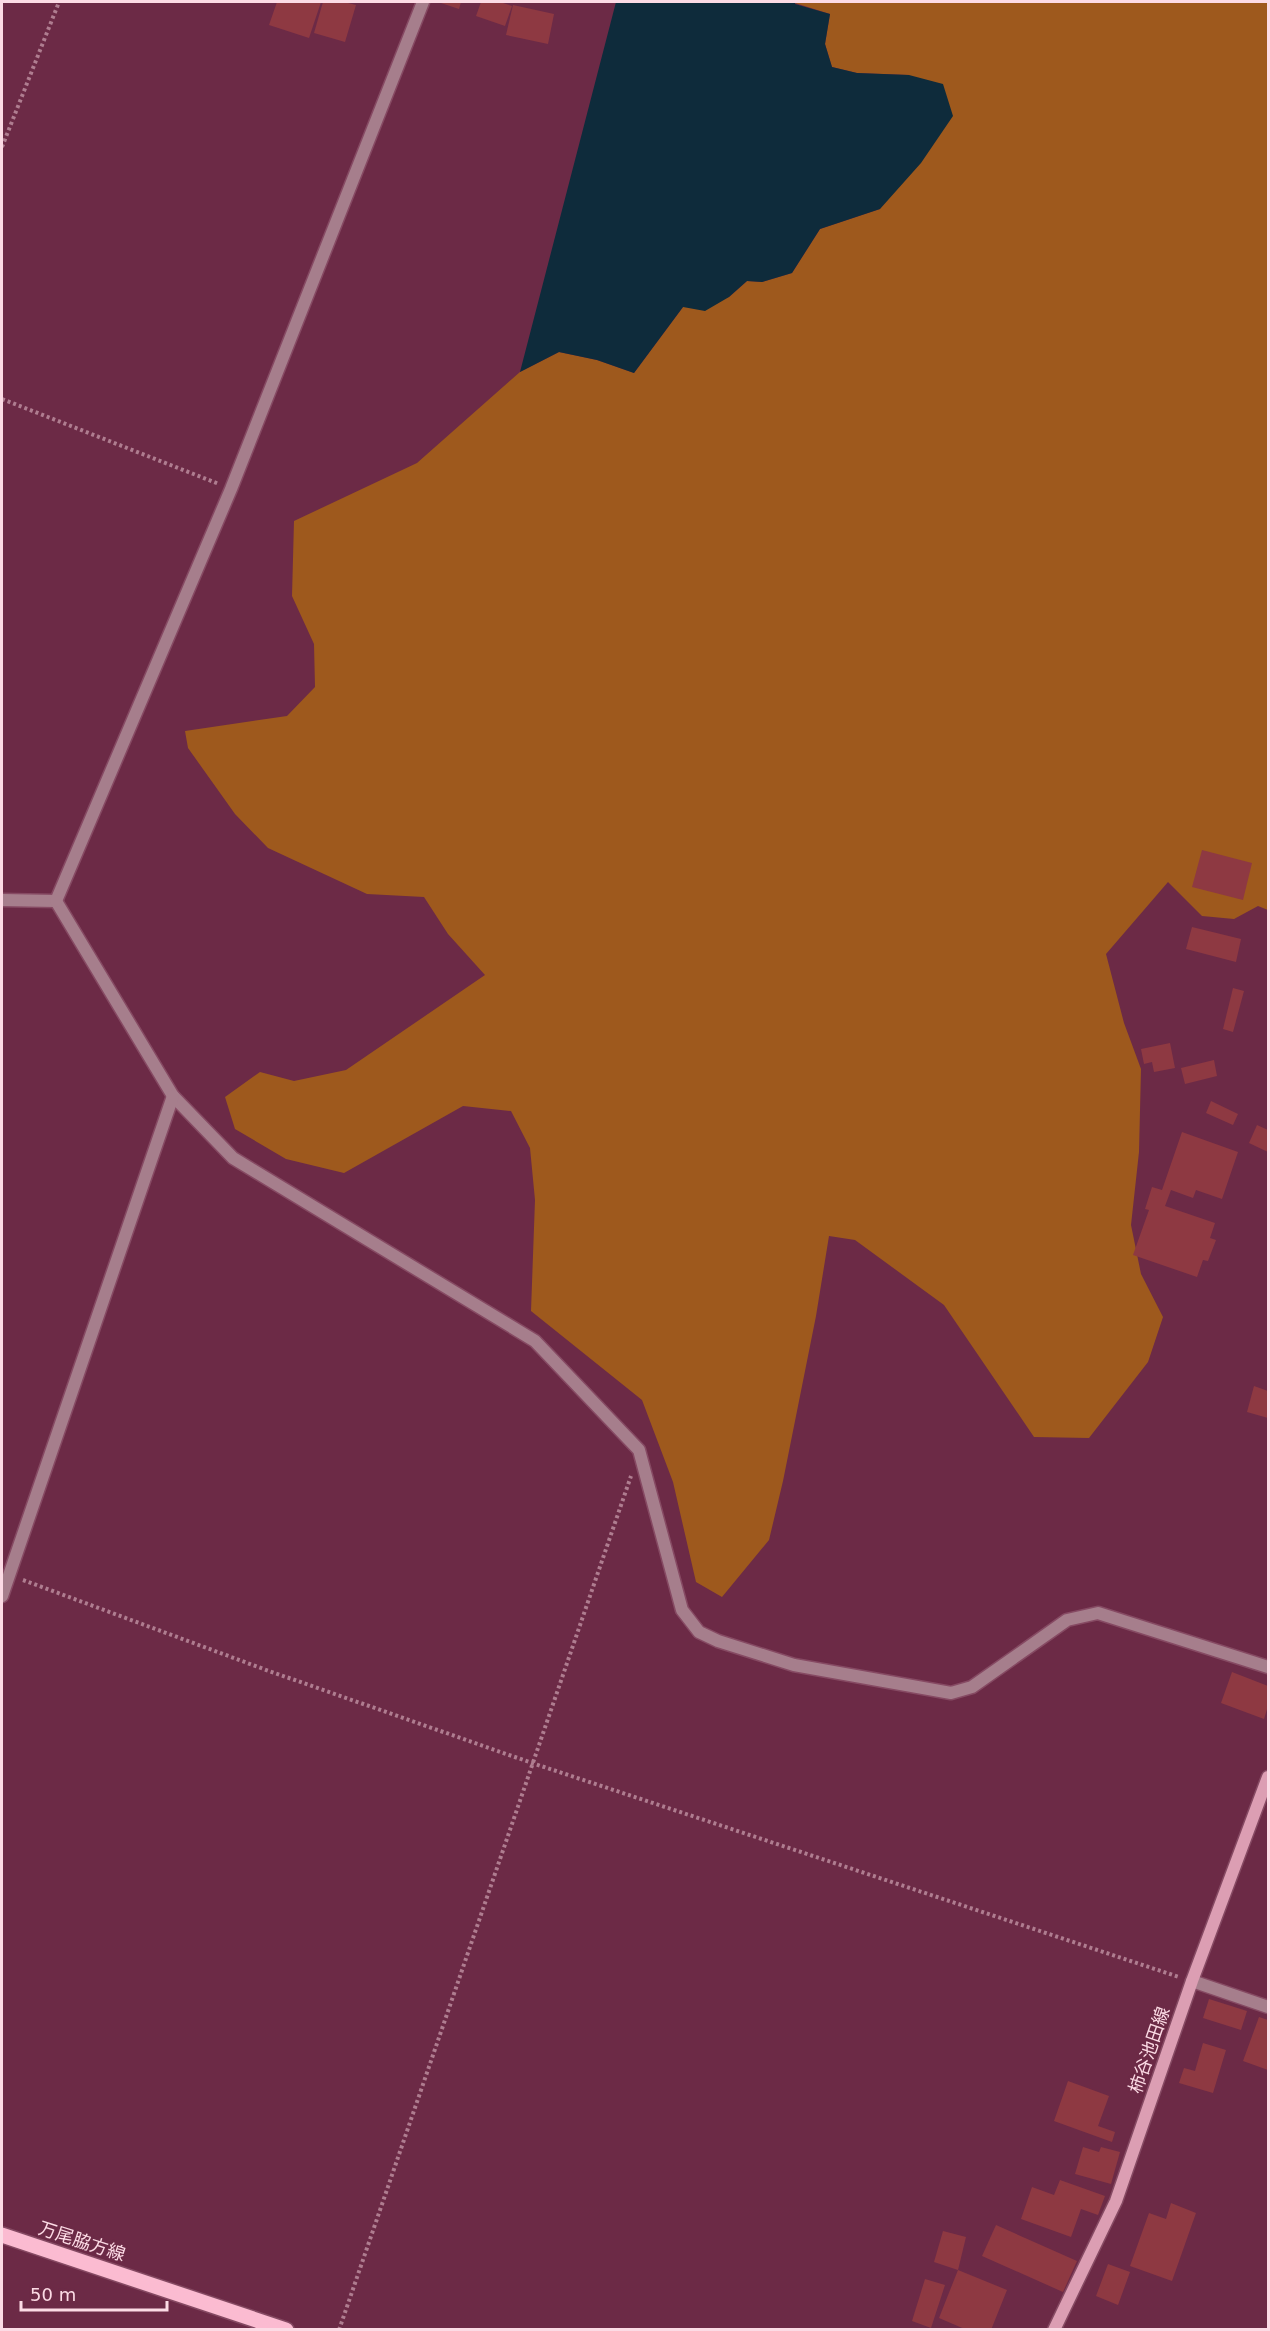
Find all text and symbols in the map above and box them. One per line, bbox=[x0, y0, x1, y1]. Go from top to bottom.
street label: 柿谷池田線 bbox=[1124, 2004, 1174, 2096]
street label: 万尾脇方線 bbox=[36, 2217, 128, 2265]
scale bar bbox=[21, 2274, 166, 2312]
text: 50 m bbox=[30, 2284, 76, 2305]

